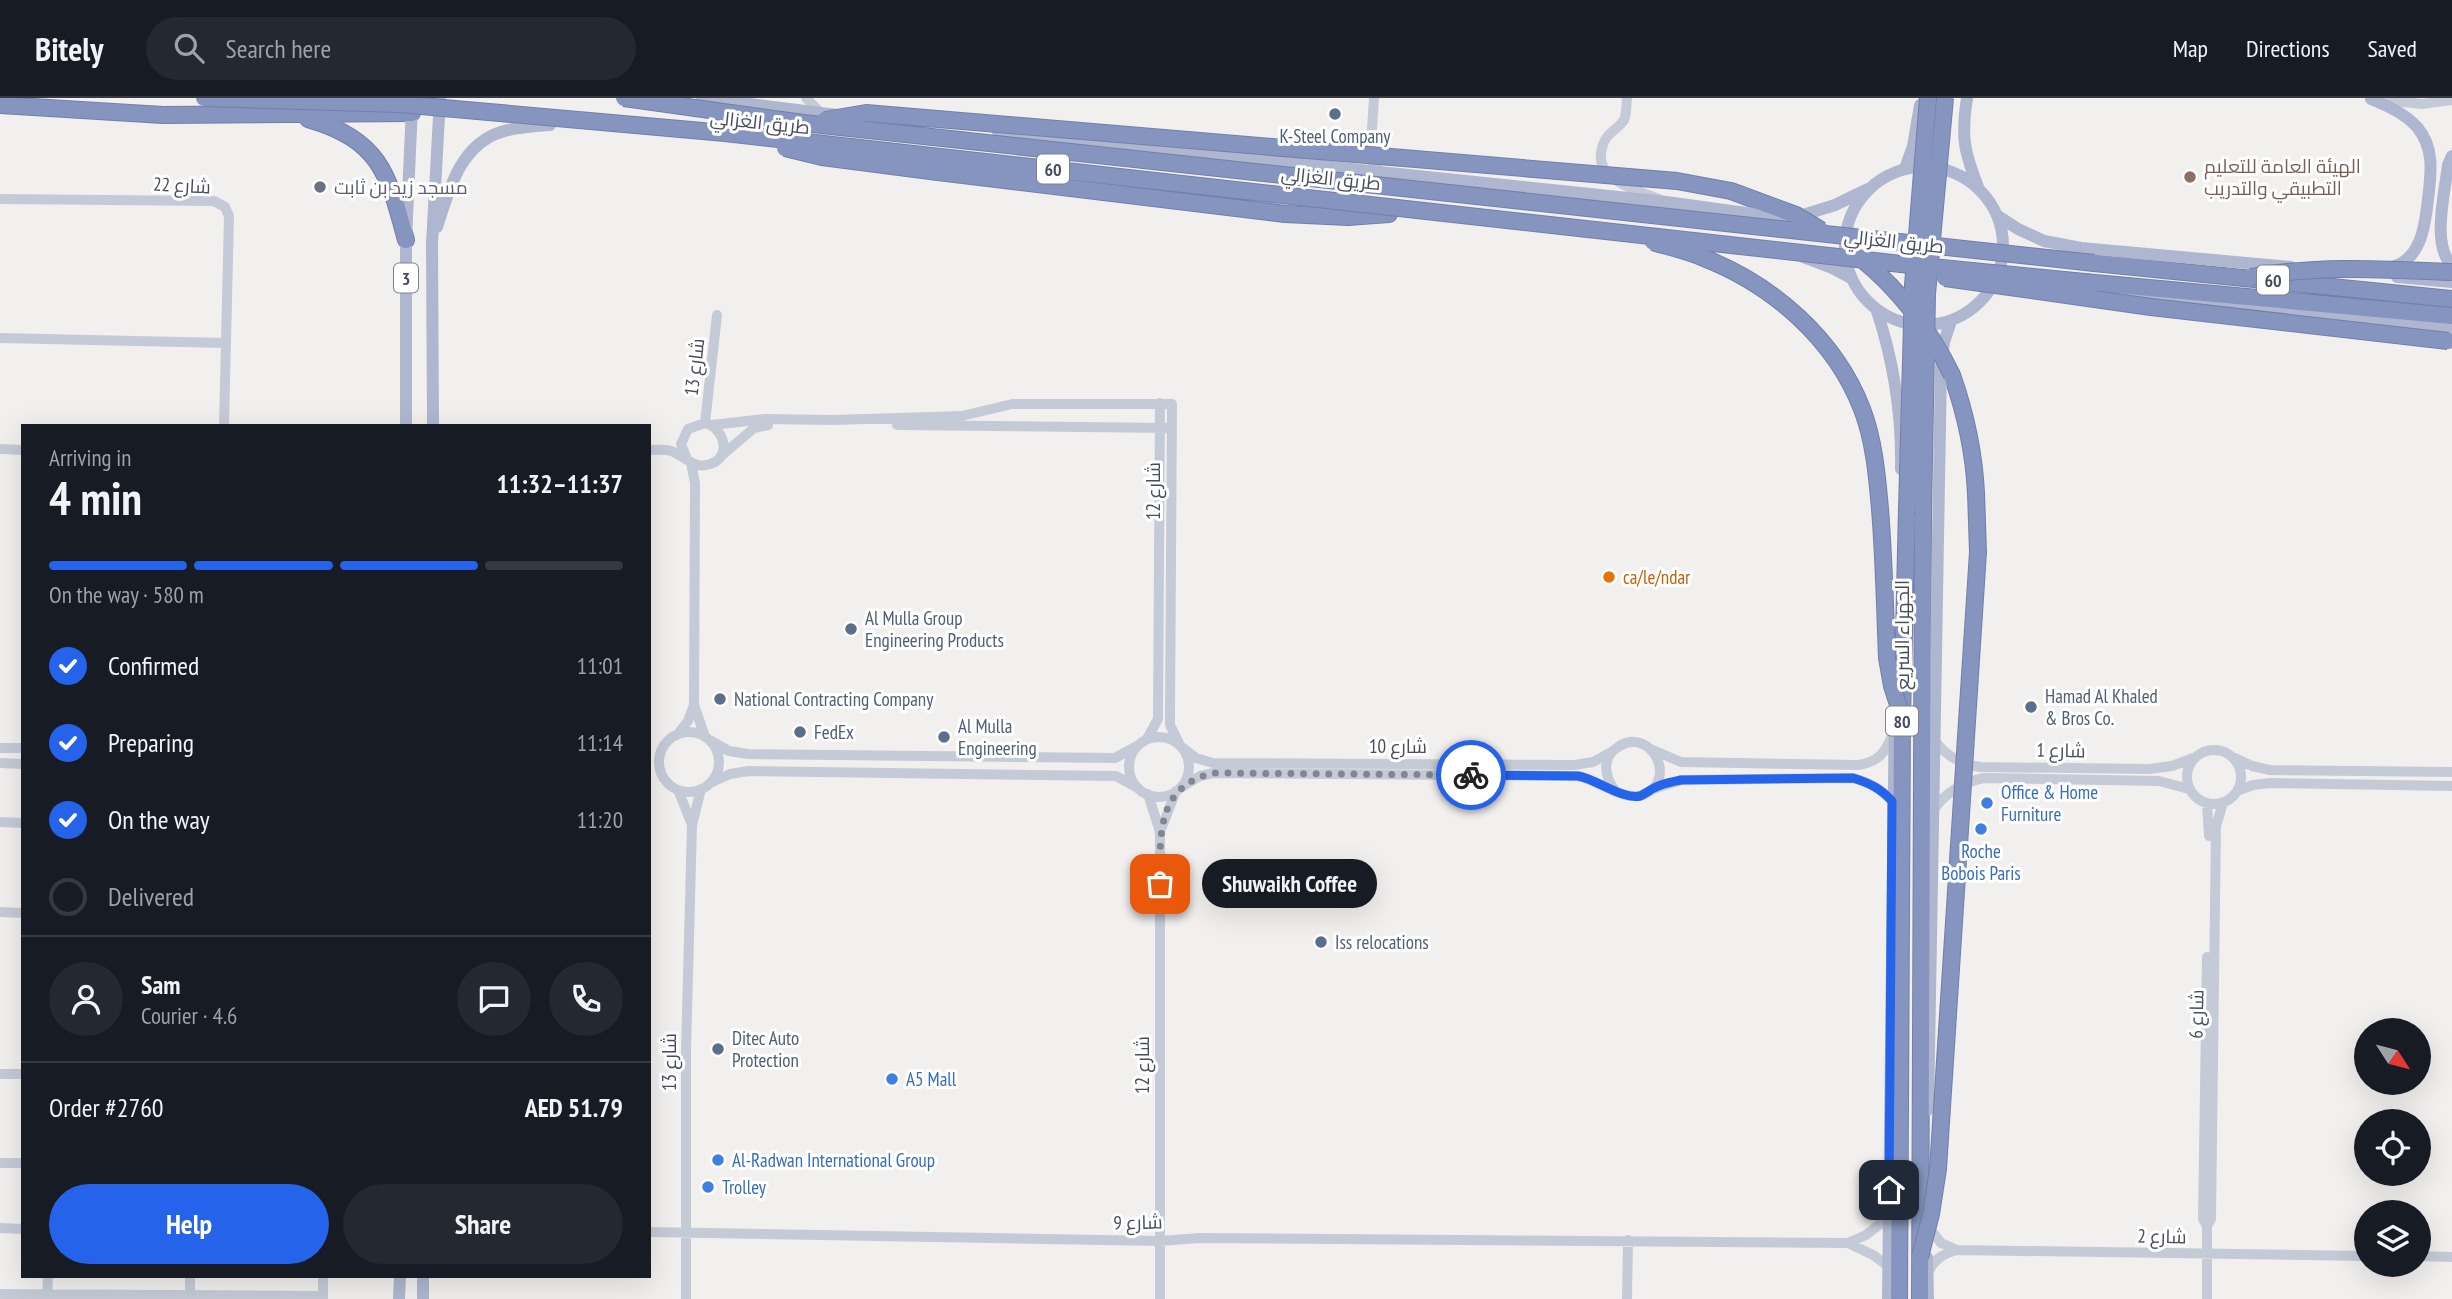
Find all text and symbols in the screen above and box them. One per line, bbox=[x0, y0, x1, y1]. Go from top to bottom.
search box bbox=[146, 17, 636, 80]
text: Bitely bbox=[35, 27, 104, 70]
icon: search bbox=[170, 29, 208, 67]
text: Search here bbox=[226, 32, 331, 65]
text: Map bbox=[2173, 33, 2208, 64]
text: Directions bbox=[2246, 33, 2330, 64]
text: Saved bbox=[2368, 33, 2417, 64]
street label: طريق الغزالي bbox=[709, 105, 811, 142]
marker: K-Steel Company bbox=[1327, 106, 1343, 122]
place label: K-Steel Company bbox=[1280, 124, 1391, 148]
road number: 60 bbox=[1037, 154, 1069, 184]
place label: الهيئة العامة للتعليم التطبيقي والتدريب bbox=[2204, 154, 2361, 203]
street label: طريق الغزالي bbox=[1280, 161, 1382, 198]
marker: الهيئة العامة للتعليم التطبيقي والتدريب bbox=[2182, 169, 2198, 185]
street label: شارع 22 bbox=[152, 171, 212, 200]
place label: مسجد زيد بن ثابت bbox=[334, 175, 468, 199]
marker: مسجد زيد بن ثابت bbox=[312, 179, 328, 195]
street label: طريق الغزالي bbox=[1843, 224, 1945, 261]
road number: 3 bbox=[394, 264, 418, 293]
road number: 60 bbox=[2257, 266, 2289, 294]
street label: شارع 13 bbox=[679, 337, 711, 397]
text: Arriving in bbox=[49, 443, 131, 472]
street label: شارع 12 bbox=[1141, 462, 1167, 520]
text: 11:32–11:37 bbox=[496, 467, 623, 500]
text: 4 min bbox=[49, 468, 142, 528]
place label: ca/le/ndar bbox=[1623, 565, 1691, 589]
marker: ca/le/ndar bbox=[1601, 569, 1617, 585]
text: On the way · 580 m bbox=[49, 580, 204, 609]
street label: الجهراء السريع bbox=[1890, 580, 1916, 690]
place label: Al Mulla Group Engineering Products bbox=[865, 606, 1004, 652]
marker: Al Mulla Group Engineering Products bbox=[843, 621, 859, 637]
icon: check bbox=[49, 647, 87, 685]
text: Confirmed bbox=[108, 649, 199, 682]
text: 11:01 bbox=[577, 651, 623, 680]
place label: Hamad Al Khaled & Bros Co. bbox=[2045, 684, 2158, 730]
place label: National Contracting Company bbox=[734, 687, 934, 711]
marker: National Contracting Company bbox=[712, 691, 728, 707]
marker: Hamad Al Khaled & Bros Co. bbox=[2023, 699, 2039, 715]
road number: 80 bbox=[1886, 706, 1918, 736]
place label: Al Mulla Engineering bbox=[958, 714, 1037, 760]
place label: FedEx bbox=[814, 720, 854, 744]
icon: check bbox=[49, 724, 87, 762]
marker: FedEx bbox=[792, 724, 808, 740]
text: Preparing bbox=[108, 726, 194, 759]
text: 11:14 bbox=[577, 728, 623, 757]
marker: Al Mulla Engineering bbox=[936, 729, 952, 745]
street label: شارع 10 bbox=[1369, 734, 1427, 760]
street label: شارع 1 bbox=[2036, 738, 2086, 764]
courier bbox=[1436, 740, 1506, 810]
icon: bike bbox=[1452, 756, 1490, 794]
place label: Office & Home Furniture bbox=[2001, 780, 2098, 826]
marker: Office & Home Furniture bbox=[1979, 795, 1995, 811]
icon: check bbox=[49, 801, 87, 839]
text: On the way bbox=[108, 803, 210, 836]
text: 11:20 bbox=[577, 805, 623, 834]
marker: Roche Bobois Paris bbox=[1973, 821, 1989, 837]
place label: Roche Bobois Paris bbox=[1941, 839, 2021, 885]
pin bbox=[1130, 854, 1190, 914]
callout: Shuwaikh Coffee bbox=[1202, 860, 1377, 908]
icon: bag bbox=[1141, 865, 1179, 903]
text: Shuwaikh Coffee bbox=[1222, 869, 1357, 898]
text: Delivered bbox=[108, 880, 194, 913]
place label: Iss relocations bbox=[1335, 930, 1429, 954]
marker: Iss relocations bbox=[1313, 934, 1329, 950]
button: person bbox=[49, 962, 123, 1036]
button: chat bbox=[457, 962, 531, 1036]
button: phone bbox=[549, 962, 623, 1036]
text: Sam bbox=[141, 968, 180, 1001]
street label: شارع 6 bbox=[2184, 989, 2210, 1039]
text: Courier · 4.6 bbox=[141, 1001, 237, 1030]
north arrow bbox=[2354, 1018, 2431, 1096]
map controls bbox=[2354, 1018, 2431, 1277]
place label: Ditec Auto Protection bbox=[732, 1026, 799, 1072]
street label: شارع 13 bbox=[657, 1033, 683, 1091]
street label: شارع 12 bbox=[1130, 1036, 1156, 1094]
marker: Ditec Auto Protection bbox=[710, 1041, 726, 1057]
place label: A5 Mall bbox=[906, 1067, 957, 1091]
marker: A5 Mall bbox=[884, 1071, 900, 1087]
text: Order #2760 bbox=[49, 1091, 164, 1124]
text: AED 51.79 bbox=[525, 1091, 623, 1124]
button: locate bbox=[2354, 1109, 2431, 1186]
place label: Al-Radwan International Group bbox=[732, 1148, 935, 1172]
marker: Al-Radwan International Group bbox=[710, 1152, 726, 1168]
pin bbox=[1859, 1160, 1919, 1220]
icon: home bbox=[1870, 1171, 1908, 1209]
place label: Trolley bbox=[722, 1175, 767, 1199]
marker: Trolley bbox=[700, 1179, 716, 1195]
button: Help bbox=[49, 1184, 329, 1264]
button: Share bbox=[343, 1184, 623, 1264]
button: layers bbox=[2354, 1200, 2431, 1277]
street label: شارع 9 bbox=[1113, 1210, 1163, 1236]
street label: شارع 2 bbox=[2137, 1224, 2187, 1250]

